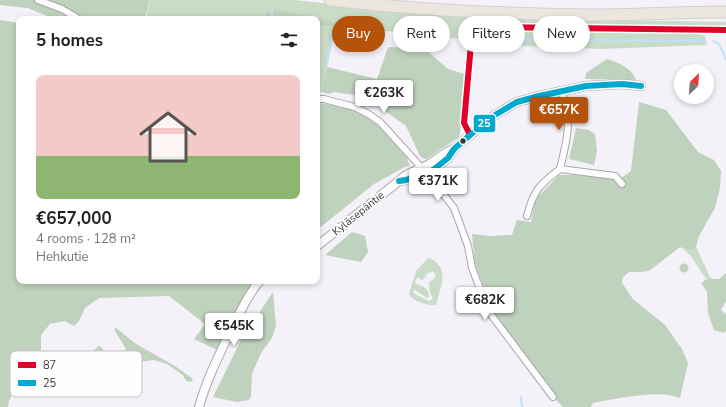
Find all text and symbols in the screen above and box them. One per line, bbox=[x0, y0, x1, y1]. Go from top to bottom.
chip: Buy bbox=[332, 16, 385, 52]
chip: Rent bbox=[393, 16, 450, 52]
chip: Filters bbox=[458, 16, 525, 52]
chip: New bbox=[533, 16, 590, 52]
text: 5 homes bbox=[36, 29, 103, 52]
icon: filters bbox=[278, 29, 300, 51]
north arrow bbox=[674, 64, 714, 104]
map controls bbox=[674, 64, 714, 104]
pin: €263K bbox=[356, 80, 412, 114]
text: €263K bbox=[364, 84, 404, 102]
pin: €657K bbox=[531, 97, 587, 131]
icon: home bbox=[132, 101, 204, 173]
text: €657K bbox=[539, 101, 579, 119]
line badge: 25 bbox=[473, 114, 496, 133]
text: 25 bbox=[477, 116, 491, 131]
unlabelled marker bbox=[458, 136, 468, 146]
pin: €371K bbox=[410, 168, 466, 202]
text: €371K bbox=[418, 172, 458, 190]
street label: Kyläsepäntie bbox=[329, 188, 388, 239]
text: €657,000 bbox=[36, 207, 112, 230]
text: 4 rooms · 128 m² bbox=[36, 230, 136, 248]
text: Hehkutie bbox=[36, 248, 88, 266]
pin: €682K bbox=[457, 287, 513, 321]
text: €682K bbox=[465, 291, 505, 309]
pin: €545K bbox=[206, 313, 262, 347]
text: €545K bbox=[214, 317, 254, 335]
legend bbox=[10, 351, 142, 397]
text: 87 bbox=[43, 358, 56, 373]
text: 25 bbox=[43, 376, 57, 391]

